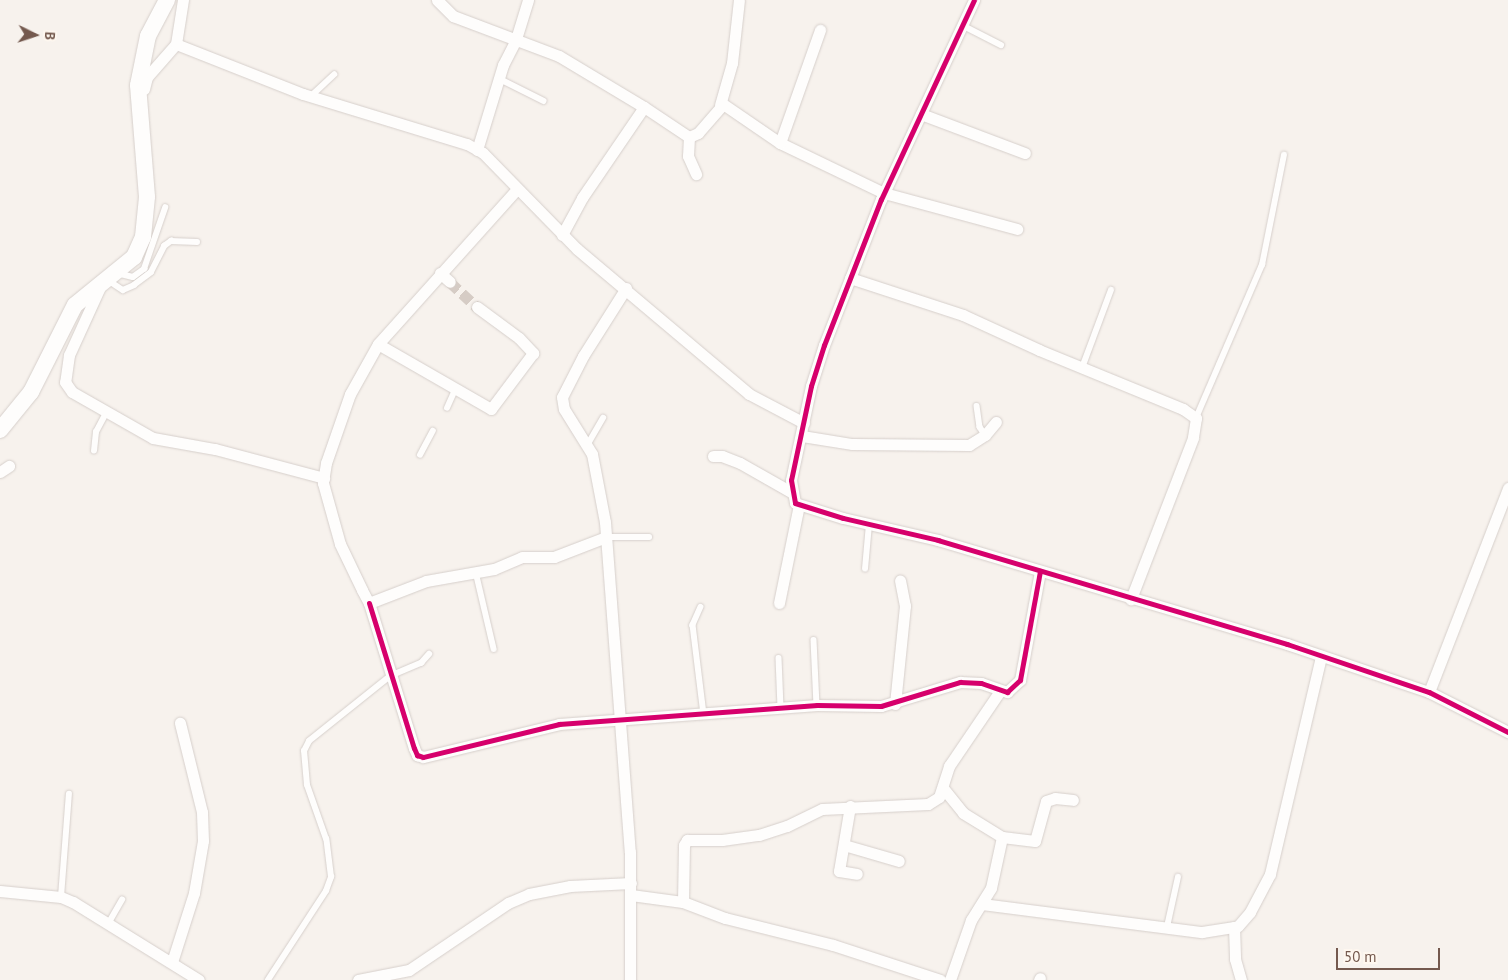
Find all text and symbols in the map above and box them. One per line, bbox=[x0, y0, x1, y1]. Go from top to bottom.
north arrow bbox=[10, 10, 60, 60]
text: B bbox=[41, 31, 59, 41]
scale bar bbox=[1338, 938, 1442, 970]
text: 50 m bbox=[1344, 947, 1377, 966]

